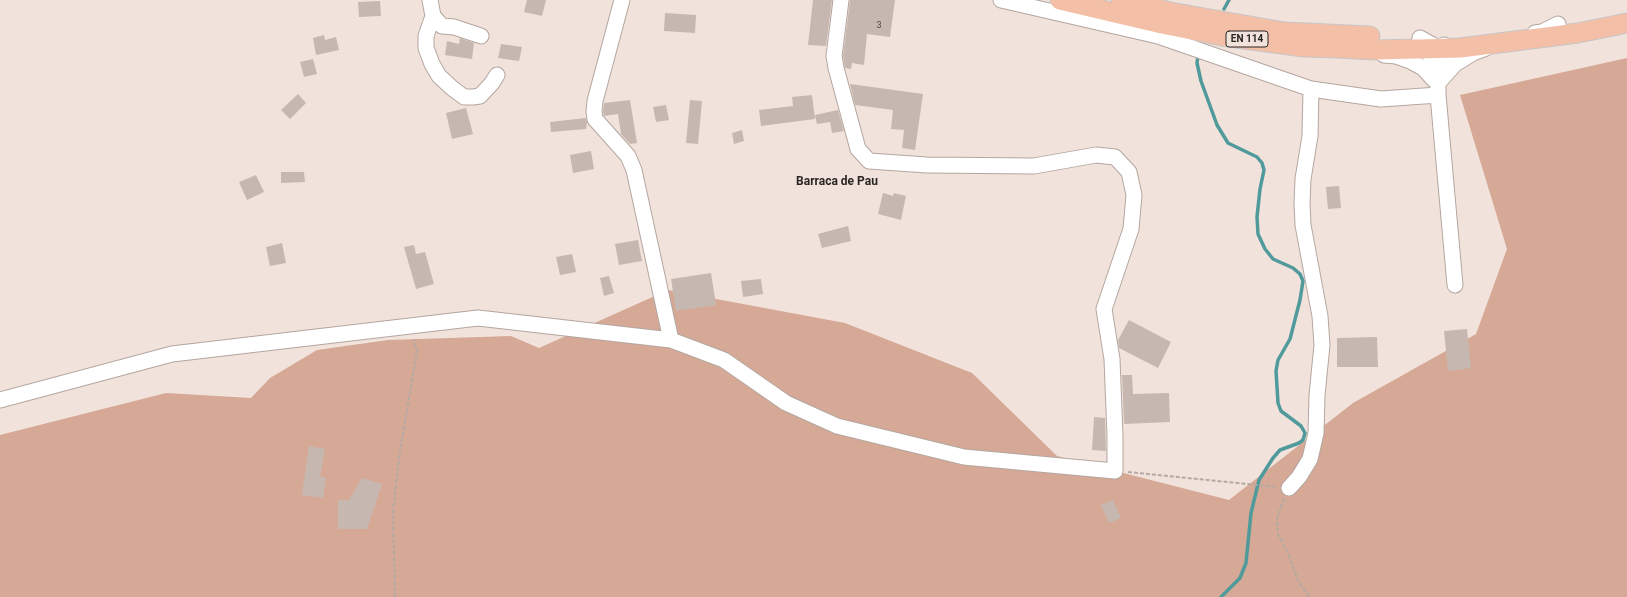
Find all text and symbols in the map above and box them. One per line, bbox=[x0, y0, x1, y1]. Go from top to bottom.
house number: 3 bbox=[876, 21, 882, 31]
road number: EN 114 bbox=[1226, 31, 1268, 47]
district label: Barraca de Pau bbox=[796, 175, 878, 189]

